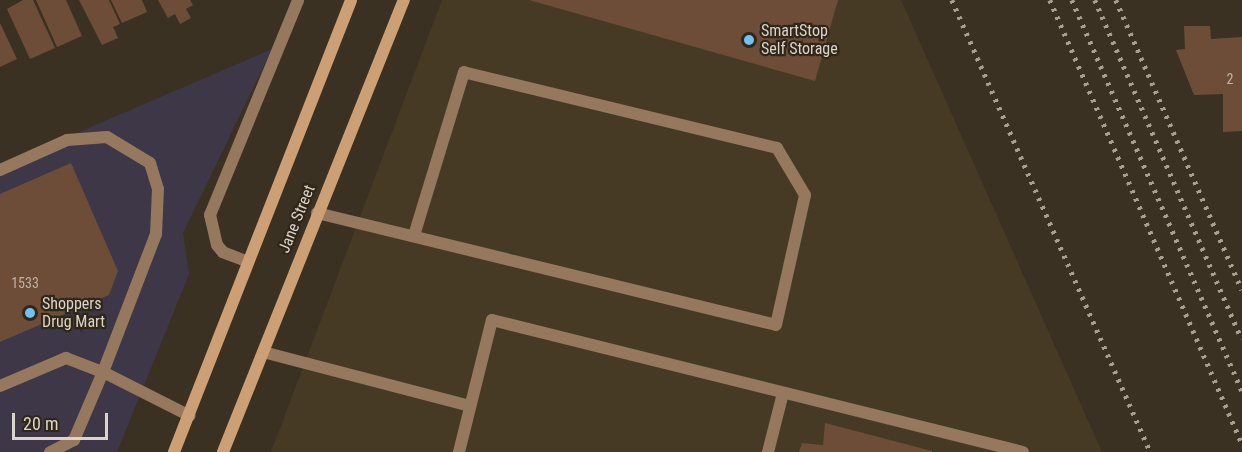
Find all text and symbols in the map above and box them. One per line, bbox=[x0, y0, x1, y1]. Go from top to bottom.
place label: SmartStop Self Storage bbox=[761, 21, 838, 59]
marker: SmartStop Self Storage bbox=[742, 33, 756, 47]
house number: 2 bbox=[1227, 71, 1233, 87]
street label: Jane Street bbox=[275, 182, 319, 256]
house number: 1533 bbox=[11, 275, 39, 291]
place label: Shoppers Drug Mart bbox=[42, 294, 105, 332]
marker: Shoppers Drug Mart bbox=[23, 306, 37, 320]
scale bar bbox=[15, 401, 111, 439]
text: 20 m bbox=[23, 413, 58, 434]

